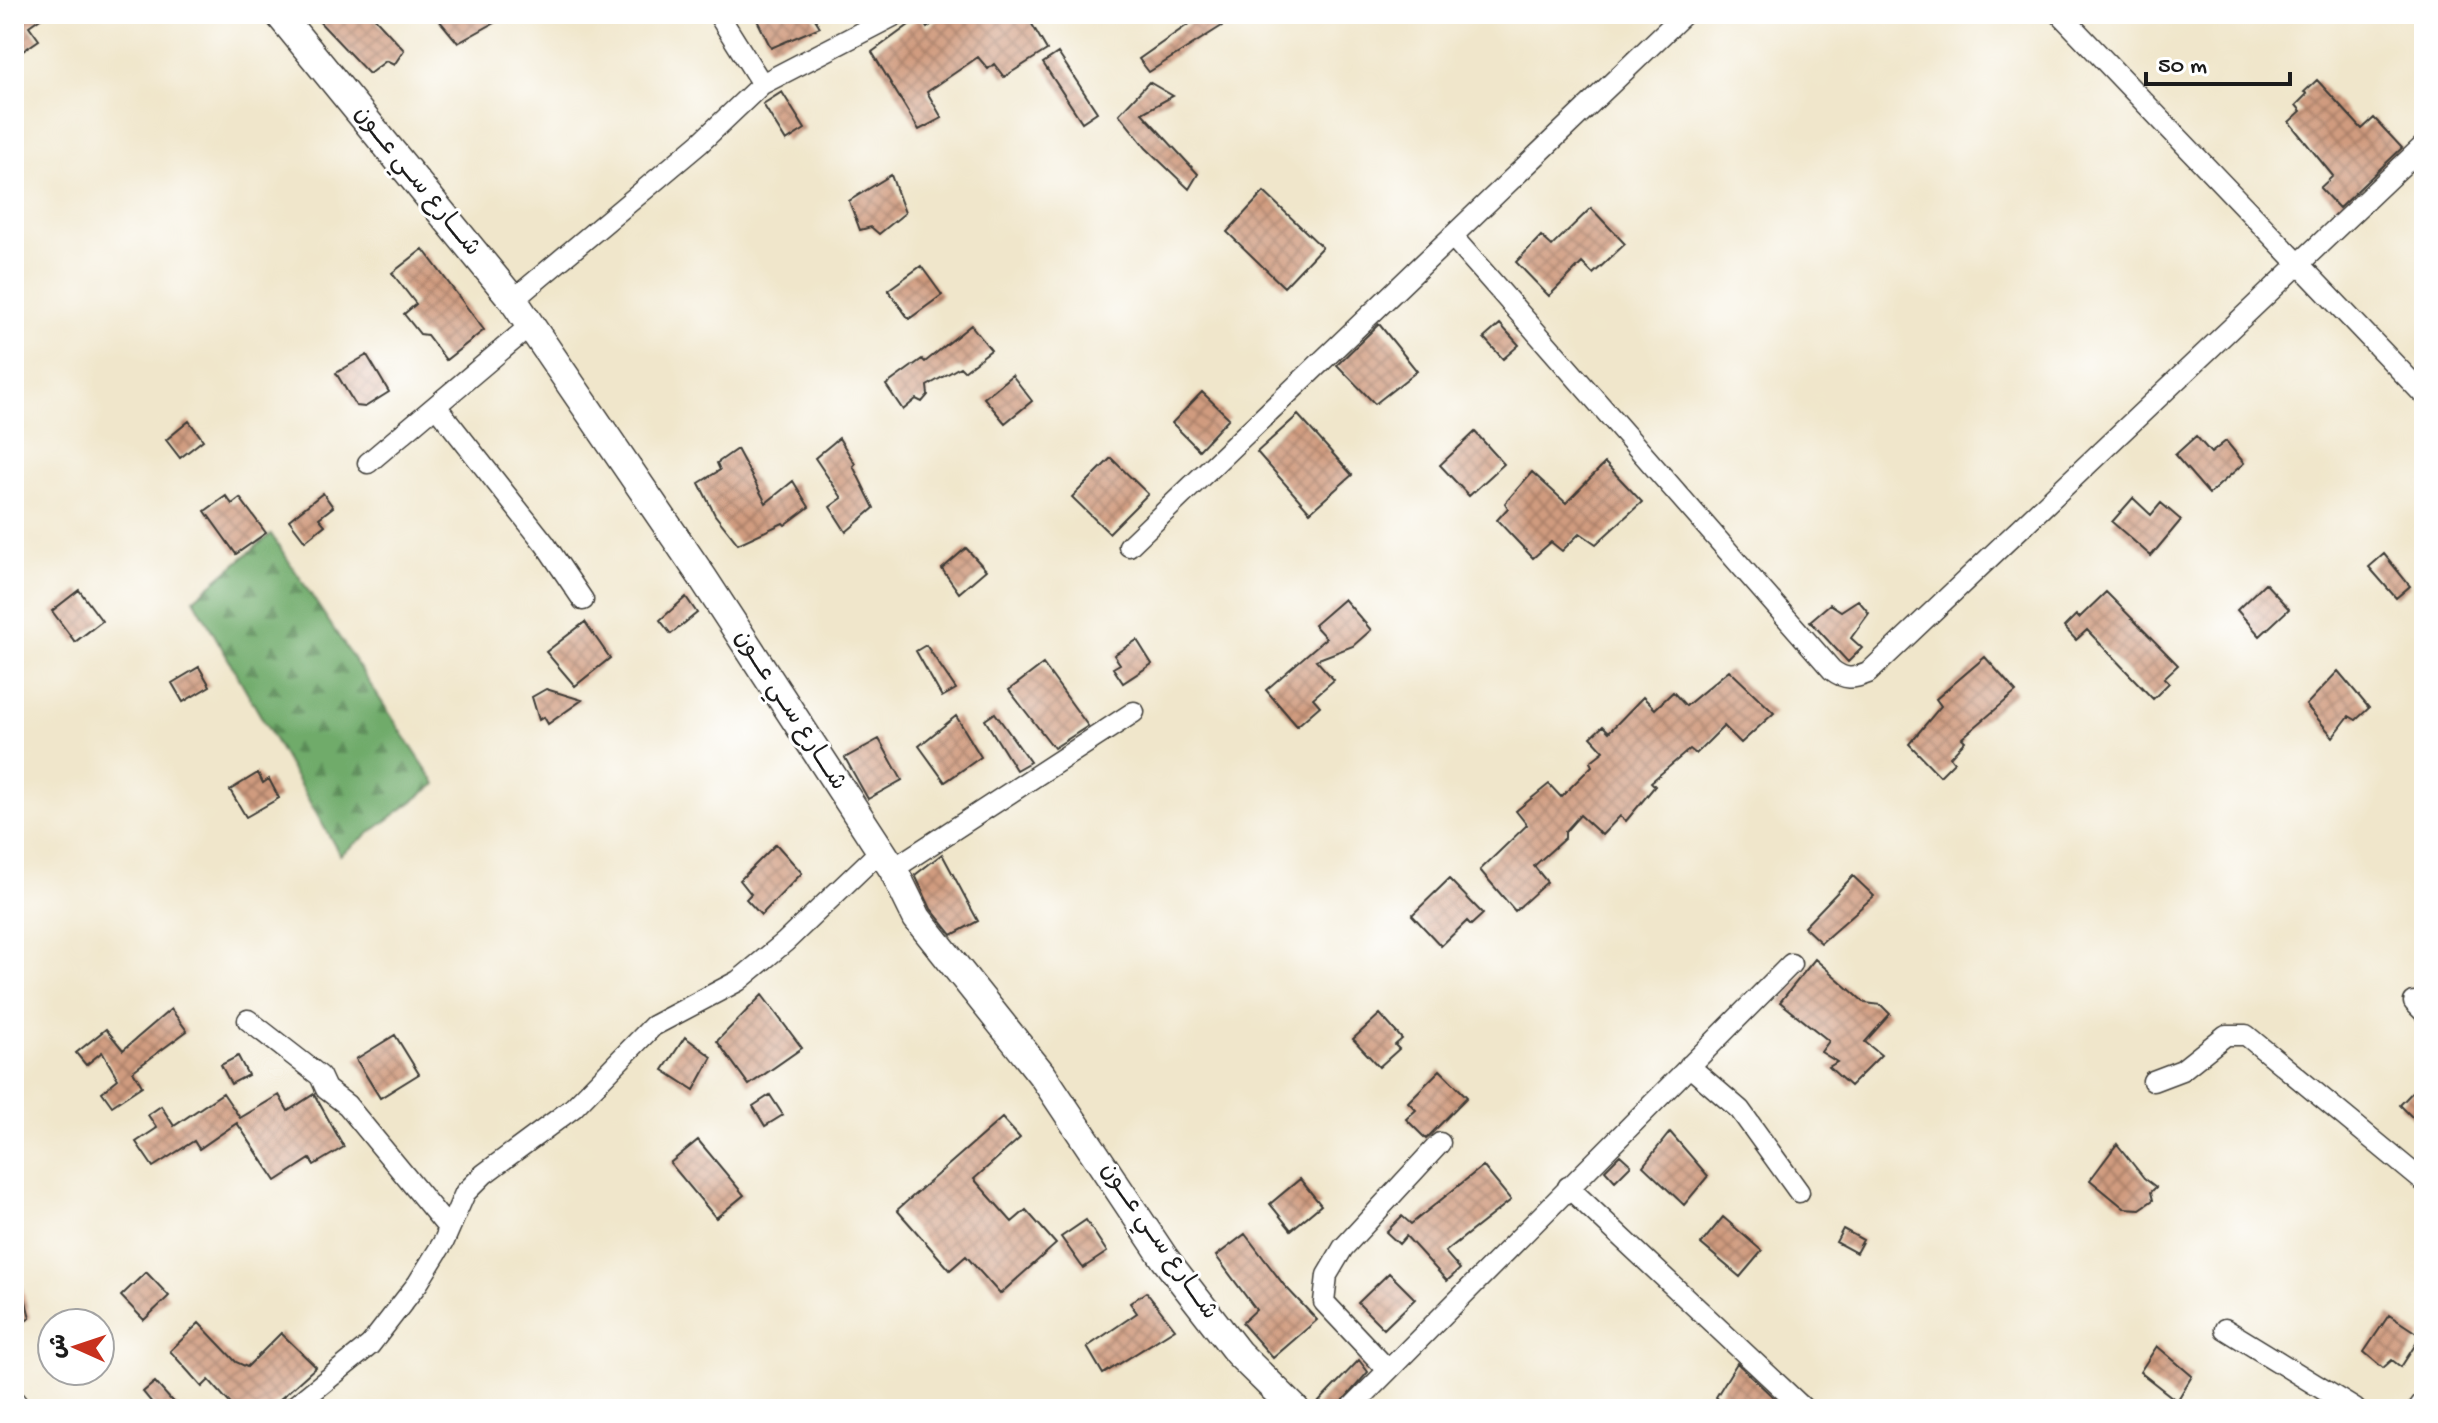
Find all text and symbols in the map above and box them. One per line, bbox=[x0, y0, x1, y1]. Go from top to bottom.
scale bar bbox=[2146, 36, 2290, 86]
text: 50 m bbox=[2158, 53, 2207, 82]
street label: شــــارع ســي عـــون bbox=[344, 101, 486, 265]
street label: شــــارع ســي عـــون bbox=[724, 625, 852, 798]
street label: شــــارع ســي عـــون bbox=[1090, 1158, 1223, 1328]
north arrow bbox=[36, 1307, 116, 1387]
text: ش bbox=[46, 1333, 74, 1359]

